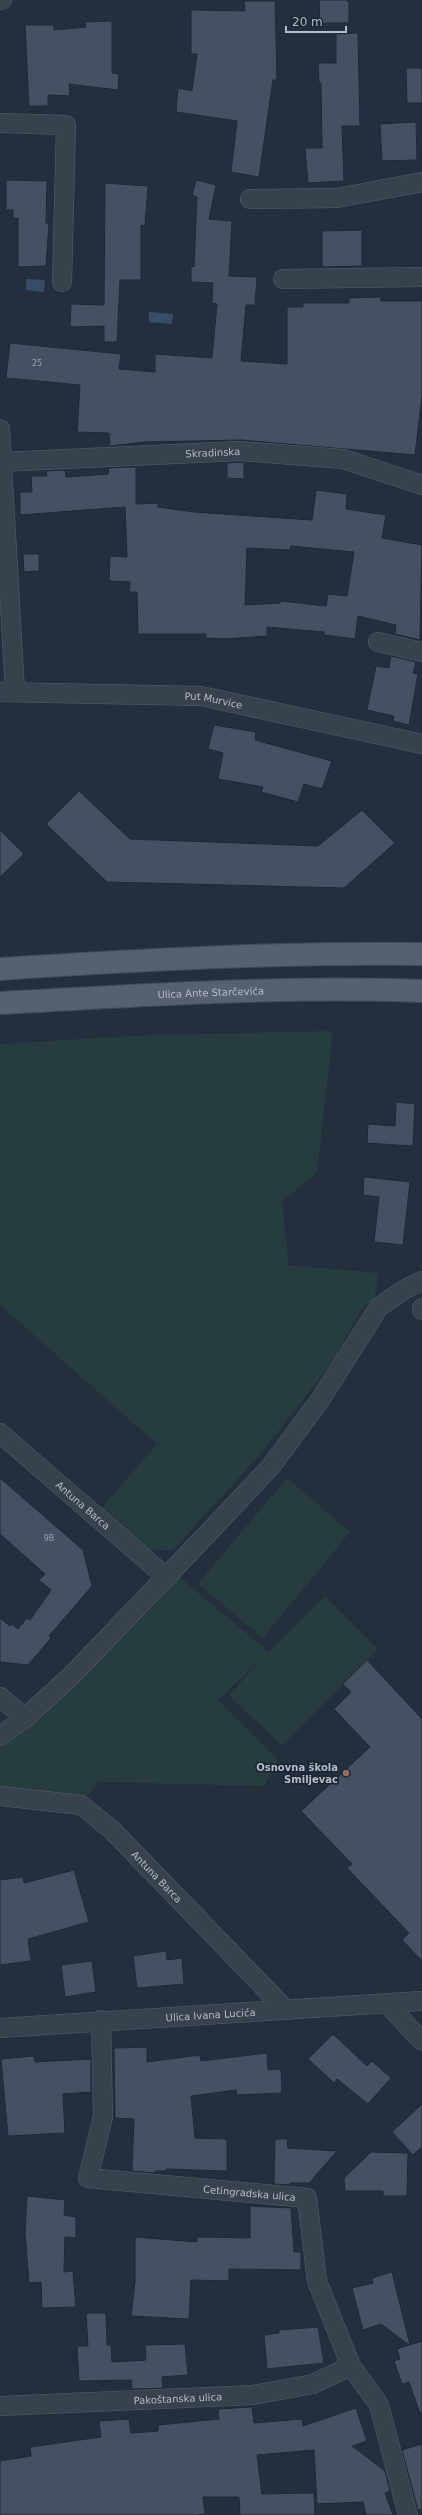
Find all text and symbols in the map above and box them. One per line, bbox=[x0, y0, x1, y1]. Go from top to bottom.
scale bar bbox=[286, 8, 346, 34]
text: 20 m bbox=[292, 15, 323, 29]
house number: 25 bbox=[32, 359, 42, 368]
street label: Skradinska bbox=[185, 446, 240, 459]
street label: Put Murvice bbox=[184, 691, 243, 711]
street label: Ulica Ante Starčevića bbox=[157, 985, 264, 1000]
street label: Antuna Barca bbox=[54, 1479, 112, 1532]
house number: 9B bbox=[44, 1534, 54, 1543]
place label: Osnovna škola Smiljevac bbox=[256, 1762, 338, 1785]
marker: Osnovna škola Smiljevac bbox=[341, 1768, 351, 1778]
street label: Antuna Barca bbox=[129, 1849, 184, 1905]
street label: Ulica Ivana Lucića bbox=[165, 2007, 256, 2023]
street label: Cetingradska ulica bbox=[203, 2184, 296, 2203]
street label: Pakoštanska ulica bbox=[133, 2391, 222, 2406]

